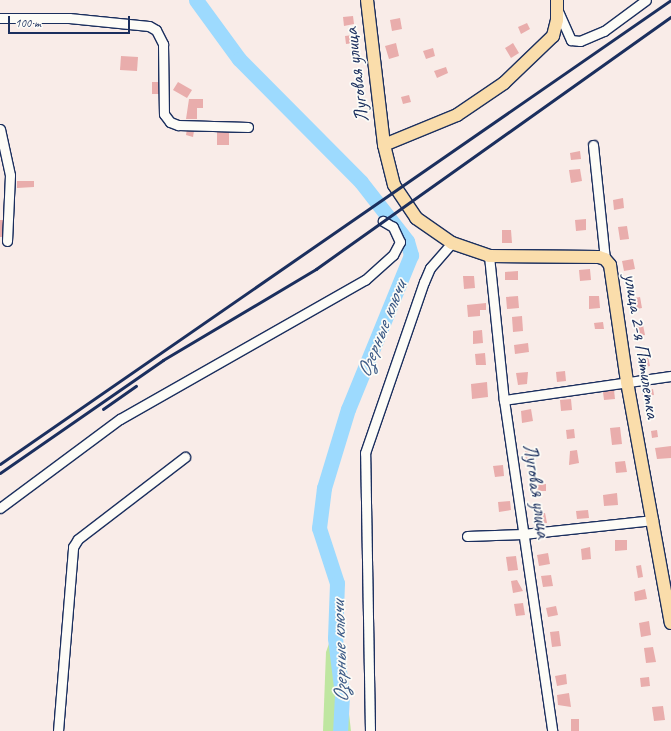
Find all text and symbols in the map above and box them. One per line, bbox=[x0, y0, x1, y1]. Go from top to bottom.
scale bar bbox=[10, 8, 132, 34]
text: 100 m bbox=[15, 15, 41, 31]
street label: Луговая улица bbox=[338, 26, 374, 124]
street label: улица 2-я Пятилетка bbox=[618, 270, 666, 422]
water label: Озерные ключи bbox=[350, 276, 412, 382]
street label: Луговая улица bbox=[518, 442, 556, 540]
water label: Озерные ключи bbox=[325, 600, 353, 704]

